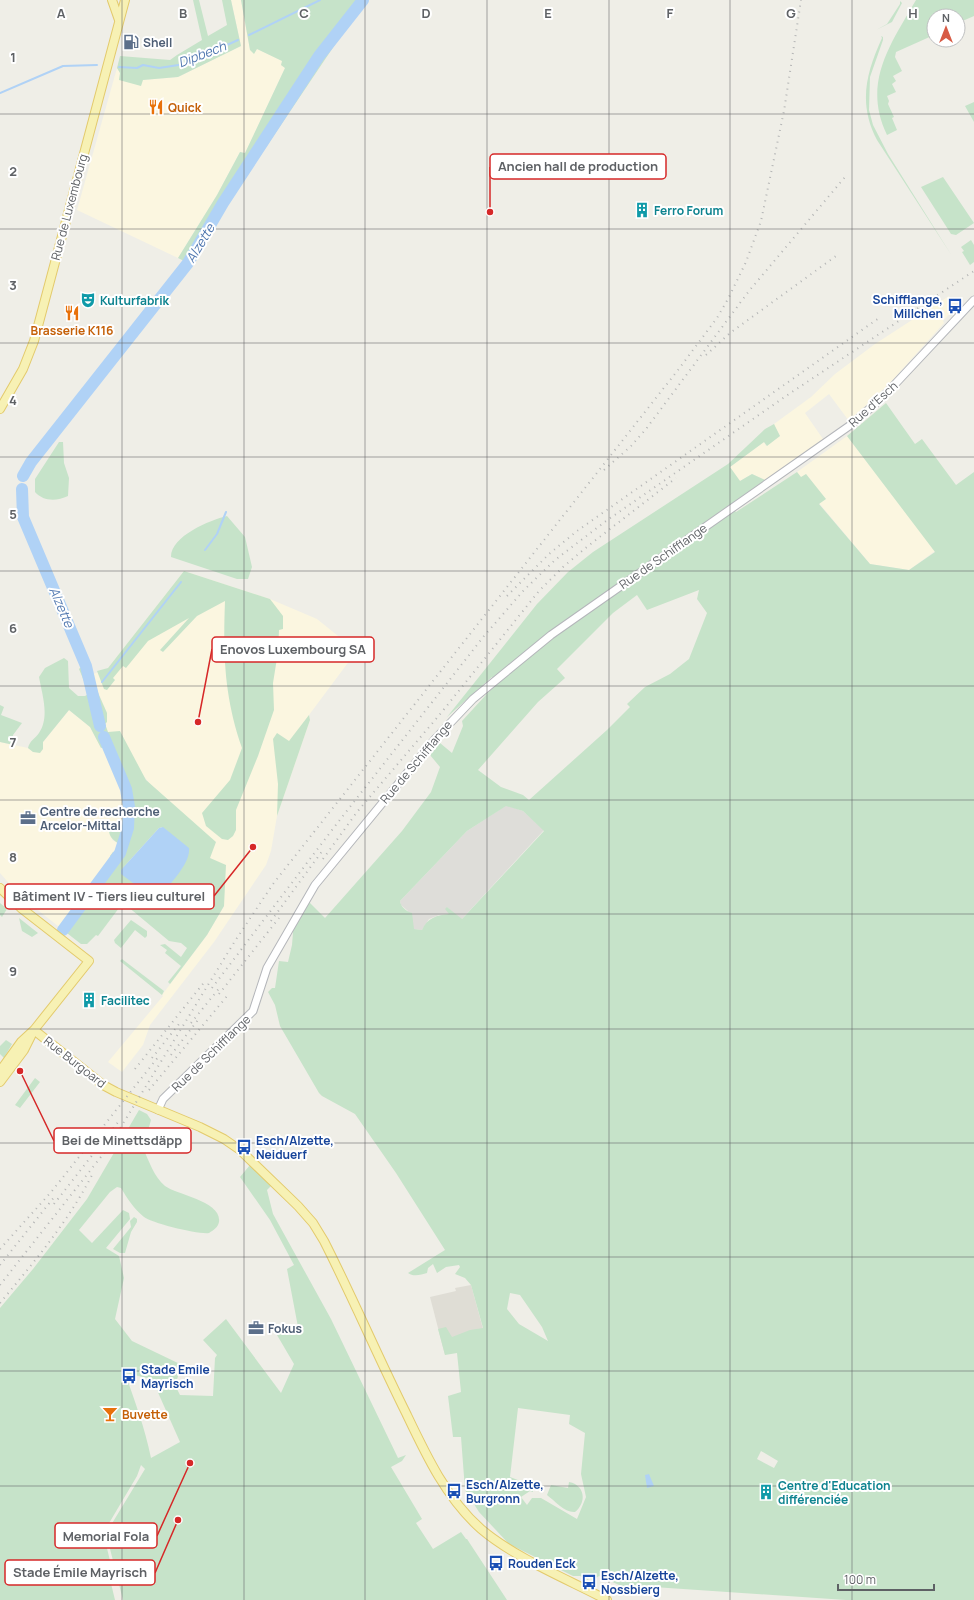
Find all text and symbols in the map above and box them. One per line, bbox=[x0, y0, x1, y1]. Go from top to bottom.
text: A bbox=[57, 4, 66, 22]
text: B bbox=[179, 4, 187, 22]
text: C bbox=[299, 4, 309, 22]
text: D bbox=[421, 4, 431, 22]
text: E bbox=[544, 4, 552, 22]
text: F bbox=[667, 4, 674, 22]
text: G bbox=[786, 4, 796, 22]
text: H bbox=[908, 4, 918, 22]
north arrow bbox=[926, 8, 966, 48]
text: N bbox=[942, 10, 950, 25]
fuel station icon: Shell bbox=[122, 33, 140, 51]
place label: Shell bbox=[143, 34, 172, 51]
water label: Dipbech bbox=[176, 36, 230, 71]
text: 1 bbox=[10, 48, 16, 66]
restaurant icon: Quick bbox=[147, 98, 165, 116]
place label: Quick bbox=[168, 99, 202, 116]
street label: Rue de Luxembourg bbox=[47, 152, 91, 262]
callout: Ancien hall de production bbox=[490, 154, 666, 179]
text: Ancien hall de production bbox=[498, 157, 658, 175]
text: 2 bbox=[9, 162, 17, 180]
building icon: Ferro Forum bbox=[633, 201, 651, 219]
place label: Ferro Forum bbox=[654, 202, 723, 219]
water label: Alzette bbox=[181, 219, 219, 266]
text: 3 bbox=[9, 276, 17, 294]
theatre icon: Kulturfabrik bbox=[79, 291, 97, 309]
place label: Schifflange, Millchen bbox=[873, 291, 943, 322]
place label: Kulturfabrik bbox=[100, 292, 170, 309]
bus stop icon: Schifflange, Millchen bbox=[946, 297, 964, 315]
restaurant icon: Brasserie K116 bbox=[63, 304, 81, 322]
place label: Brasserie K116 bbox=[31, 322, 113, 339]
street label: Rue d'Esch bbox=[845, 377, 901, 431]
text: 4 bbox=[9, 391, 17, 409]
text: 5 bbox=[9, 505, 17, 523]
street label: Rue de Schifflange bbox=[616, 519, 710, 593]
water label: Alzette bbox=[45, 584, 79, 631]
text: 6 bbox=[9, 619, 17, 637]
callout: Enovos Luxembourg SA bbox=[212, 637, 374, 662]
text: Enovos Luxembourg SA bbox=[220, 640, 366, 658]
street label: Rue de Schifflange bbox=[376, 717, 456, 807]
text: 7 bbox=[10, 733, 17, 751]
place label: Centre de recherche Arcelor-Mittal bbox=[40, 803, 160, 834]
office icon: Centre de recherche Arcelor-Mittal bbox=[19, 809, 37, 827]
text: 8 bbox=[9, 848, 17, 866]
callout: Bâtiment IV - Tiers lieu culturel bbox=[5, 884, 214, 909]
text: Bâtiment IV - Tiers lieu culturel bbox=[13, 887, 205, 905]
text: 9 bbox=[9, 962, 17, 980]
building icon: Facilitec bbox=[80, 991, 98, 1009]
place label: Facilitec bbox=[101, 992, 150, 1009]
street label: Rue de Schifflange bbox=[168, 1011, 254, 1095]
street label: Rue Burgoard bbox=[40, 1032, 110, 1092]
callout: Bei de Minettsdäpp bbox=[54, 1128, 191, 1153]
text: Bei de Minettsdäpp bbox=[62, 1131, 182, 1149]
place label: Esch/Alzette, Neiduerf bbox=[256, 1132, 334, 1163]
bus stop icon: Esch/Alzette, Neiduerf bbox=[235, 1138, 253, 1156]
office icon: Fokus bbox=[247, 1319, 265, 1337]
place label: Fokus bbox=[268, 1320, 302, 1337]
place label: Stade Emile Mayrisch bbox=[141, 1361, 210, 1392]
bus stop icon: Stade Emile Mayrisch bbox=[120, 1367, 138, 1385]
bar icon: Buvette bbox=[101, 1405, 119, 1423]
place label: Buvette bbox=[122, 1406, 168, 1423]
place label: Esch/Alzette, Burgronn bbox=[466, 1476, 544, 1507]
place label: Centre d'Education différenciée bbox=[778, 1477, 891, 1508]
bus stop icon: Esch/Alzette, Burgronn bbox=[445, 1482, 463, 1500]
building icon: Centre d'Education différenciée bbox=[757, 1483, 775, 1501]
callout: Memorial Fola bbox=[55, 1523, 157, 1548]
text: Memorial Fola bbox=[63, 1527, 149, 1545]
bus stop icon: Rouden Eck bbox=[487, 1554, 505, 1572]
place label: Rouden Eck bbox=[508, 1555, 576, 1572]
callout: Stade Émile Mayrisch bbox=[5, 1560, 155, 1585]
text: Stade Émile Mayrisch bbox=[13, 1563, 147, 1581]
scale bar bbox=[838, 1566, 934, 1592]
place label: Esch/Alzette, Nossbierg bbox=[601, 1567, 679, 1598]
text: 100 m bbox=[844, 1571, 876, 1588]
bus stop icon: Esch/Alzette, Nossbierg bbox=[580, 1573, 598, 1591]

